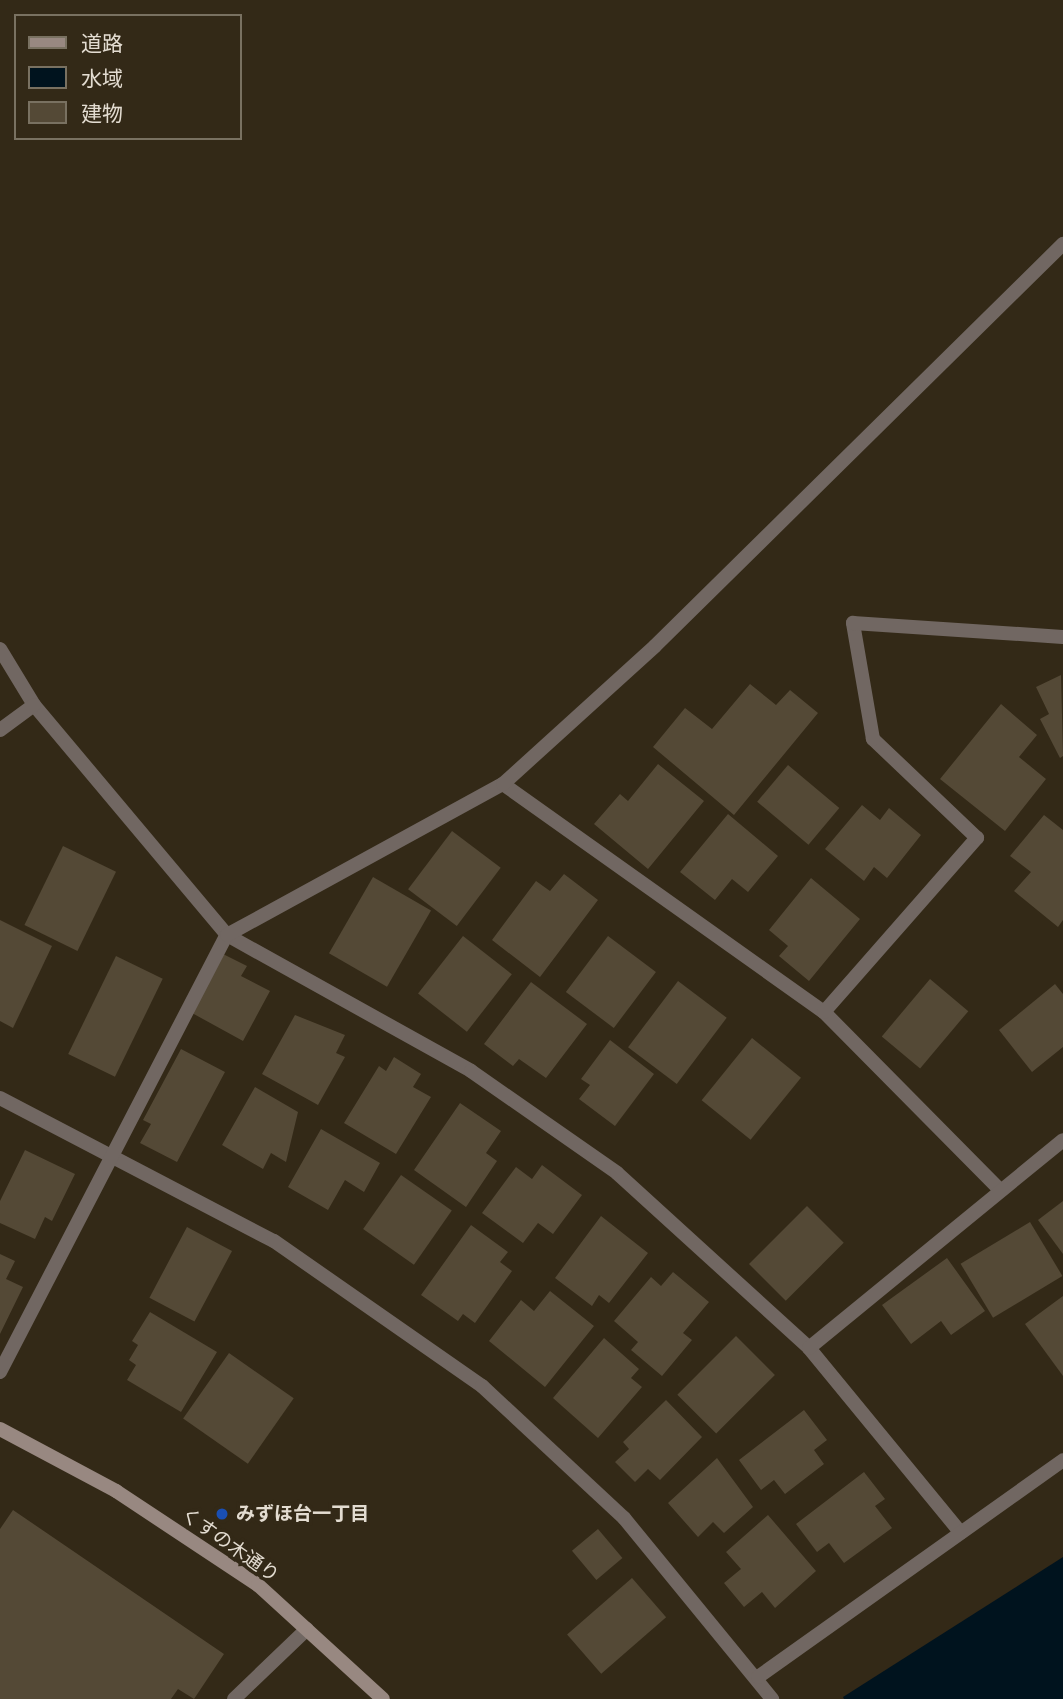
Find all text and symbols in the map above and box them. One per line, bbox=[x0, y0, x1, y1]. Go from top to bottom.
legend bbox=[14, 14, 242, 140]
text: 道路 bbox=[81, 29, 123, 58]
text: 水域 bbox=[81, 64, 123, 93]
text: 建物 bbox=[81, 99, 123, 128]
street label: くすの木通り bbox=[177, 1503, 283, 1587]
place label: みずほ台一丁目 bbox=[236, 1503, 369, 1525]
marker: みずほ台一丁目 bbox=[214, 1506, 230, 1522]

